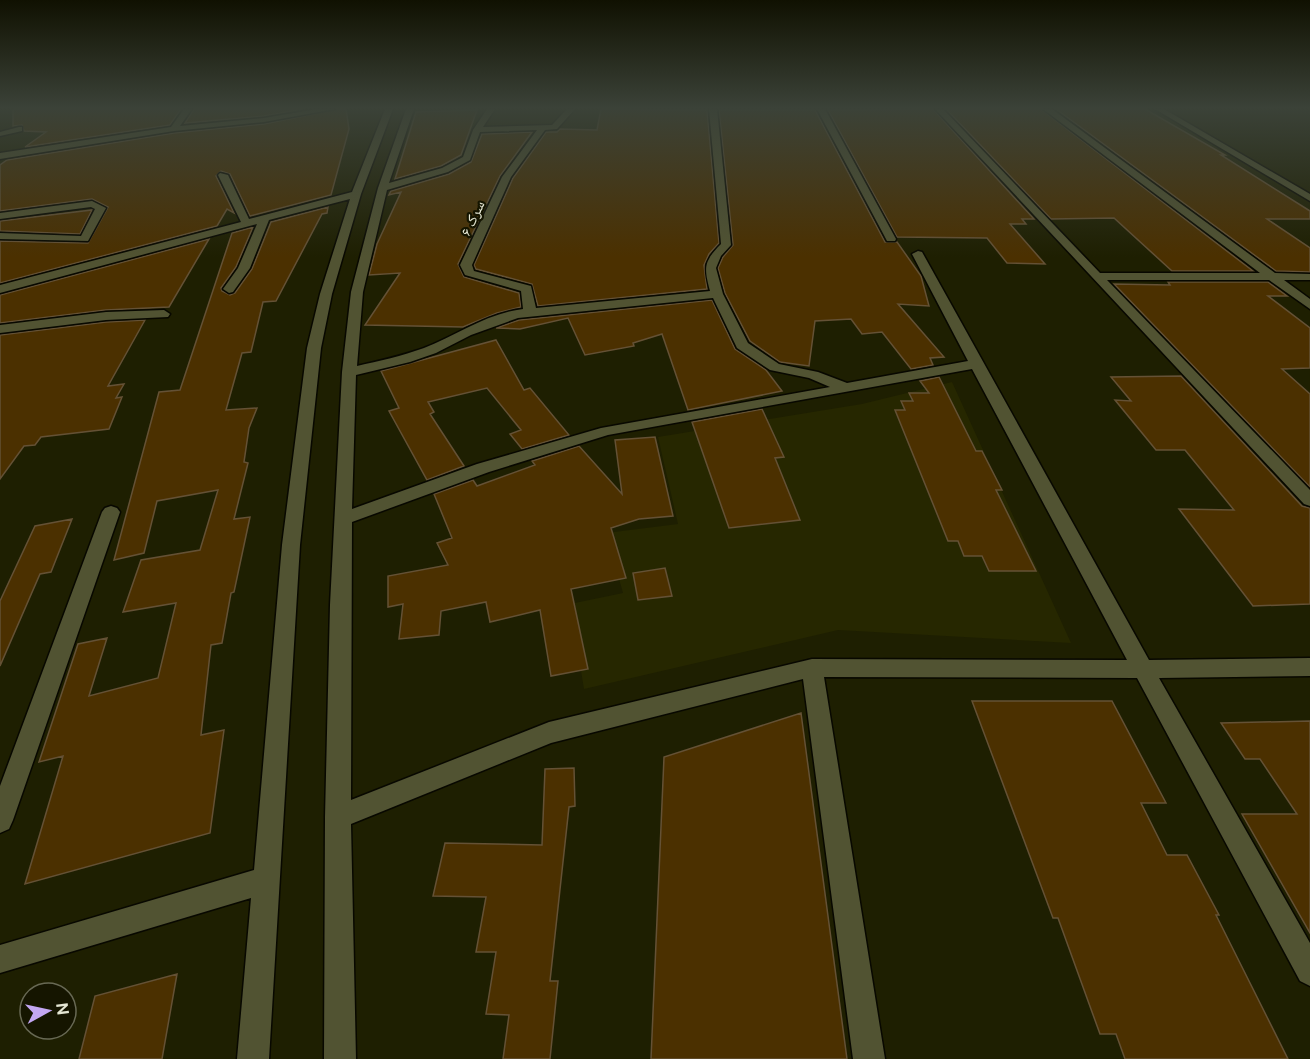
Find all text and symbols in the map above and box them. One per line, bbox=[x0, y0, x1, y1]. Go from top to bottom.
street label: سرک ۶ bbox=[456, 197, 489, 239]
north arrow bbox=[18, 981, 78, 1041]
text: N bbox=[52, 1001, 73, 1017]

